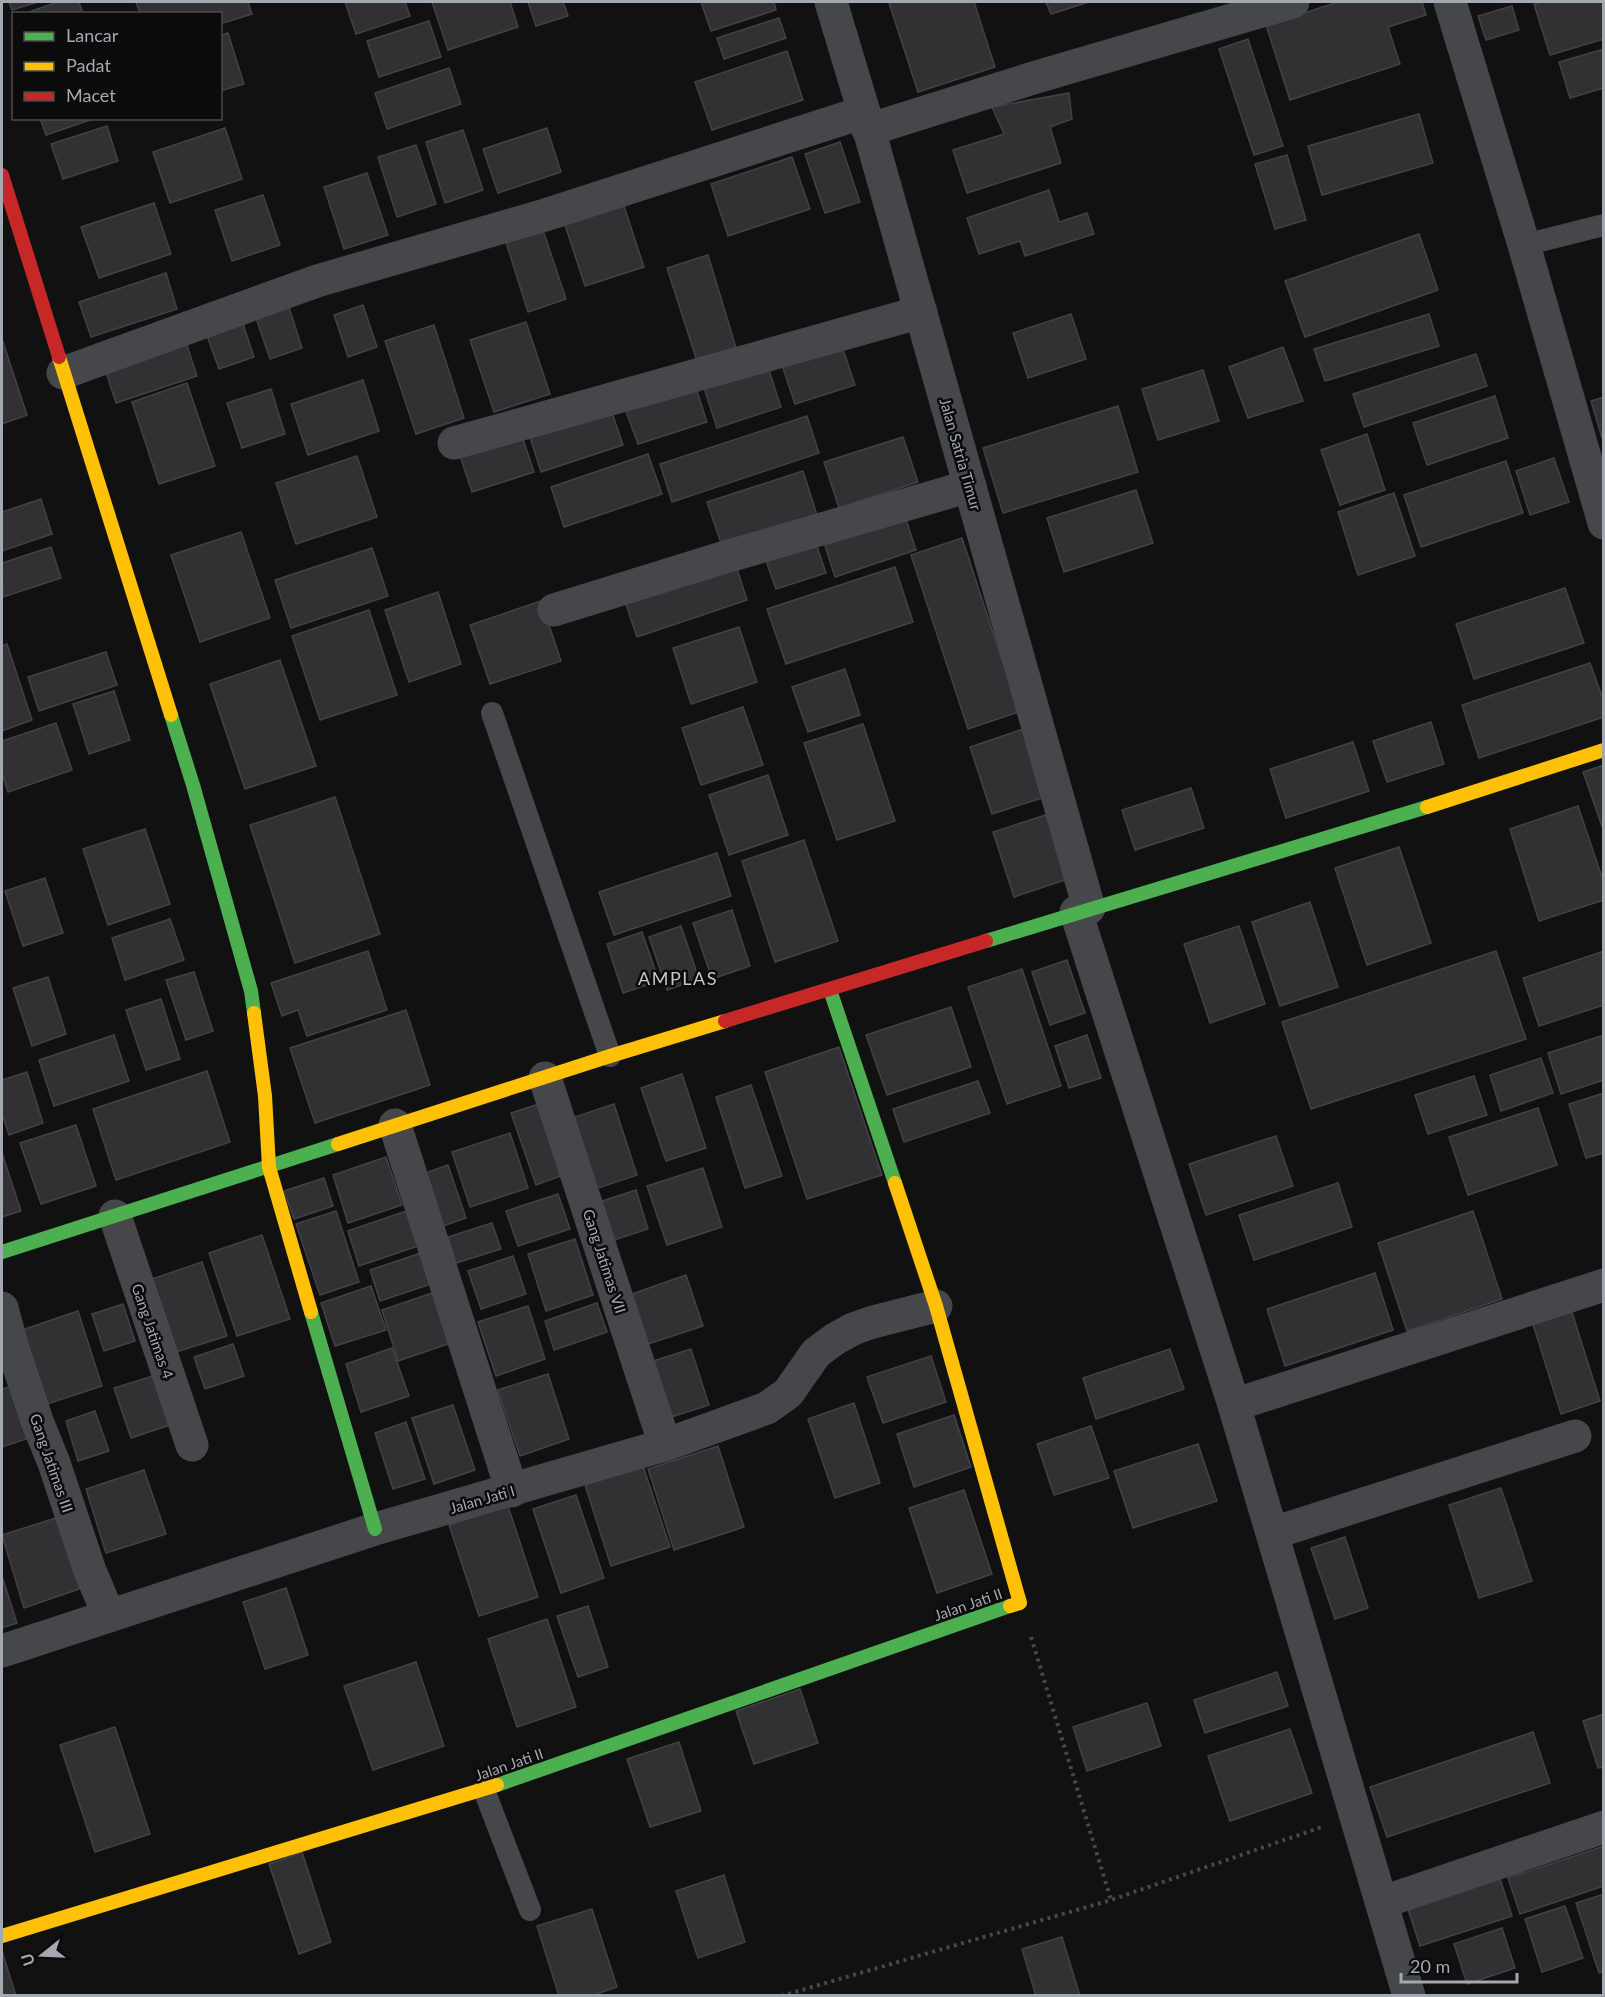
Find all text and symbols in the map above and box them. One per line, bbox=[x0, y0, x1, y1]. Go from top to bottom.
legend bbox=[12, 12, 222, 120]
text: Lancar bbox=[66, 24, 119, 46]
text: Padat bbox=[66, 54, 111, 76]
text: Macet bbox=[66, 84, 116, 106]
street label: Jalan Satria Timur bbox=[936, 396, 986, 513]
district label: AMPLAS bbox=[638, 967, 718, 989]
street label: Gang Jatimas VII bbox=[580, 1207, 630, 1315]
street label: Gang Jatimas 4 bbox=[128, 1281, 178, 1381]
street label: Gang Jatimas III bbox=[27, 1411, 77, 1515]
street label: Jalan Jati I bbox=[447, 1481, 517, 1517]
street label: Jalan Jati II bbox=[931, 1584, 1005, 1624]
street label: Jalan Jati II bbox=[472, 1744, 546, 1784]
north arrow bbox=[12, 1925, 72, 1985]
scale bar bbox=[1401, 1946, 1516, 1984]
text: U bbox=[16, 1951, 38, 1968]
text: 20 m bbox=[1410, 1955, 1450, 1977]

